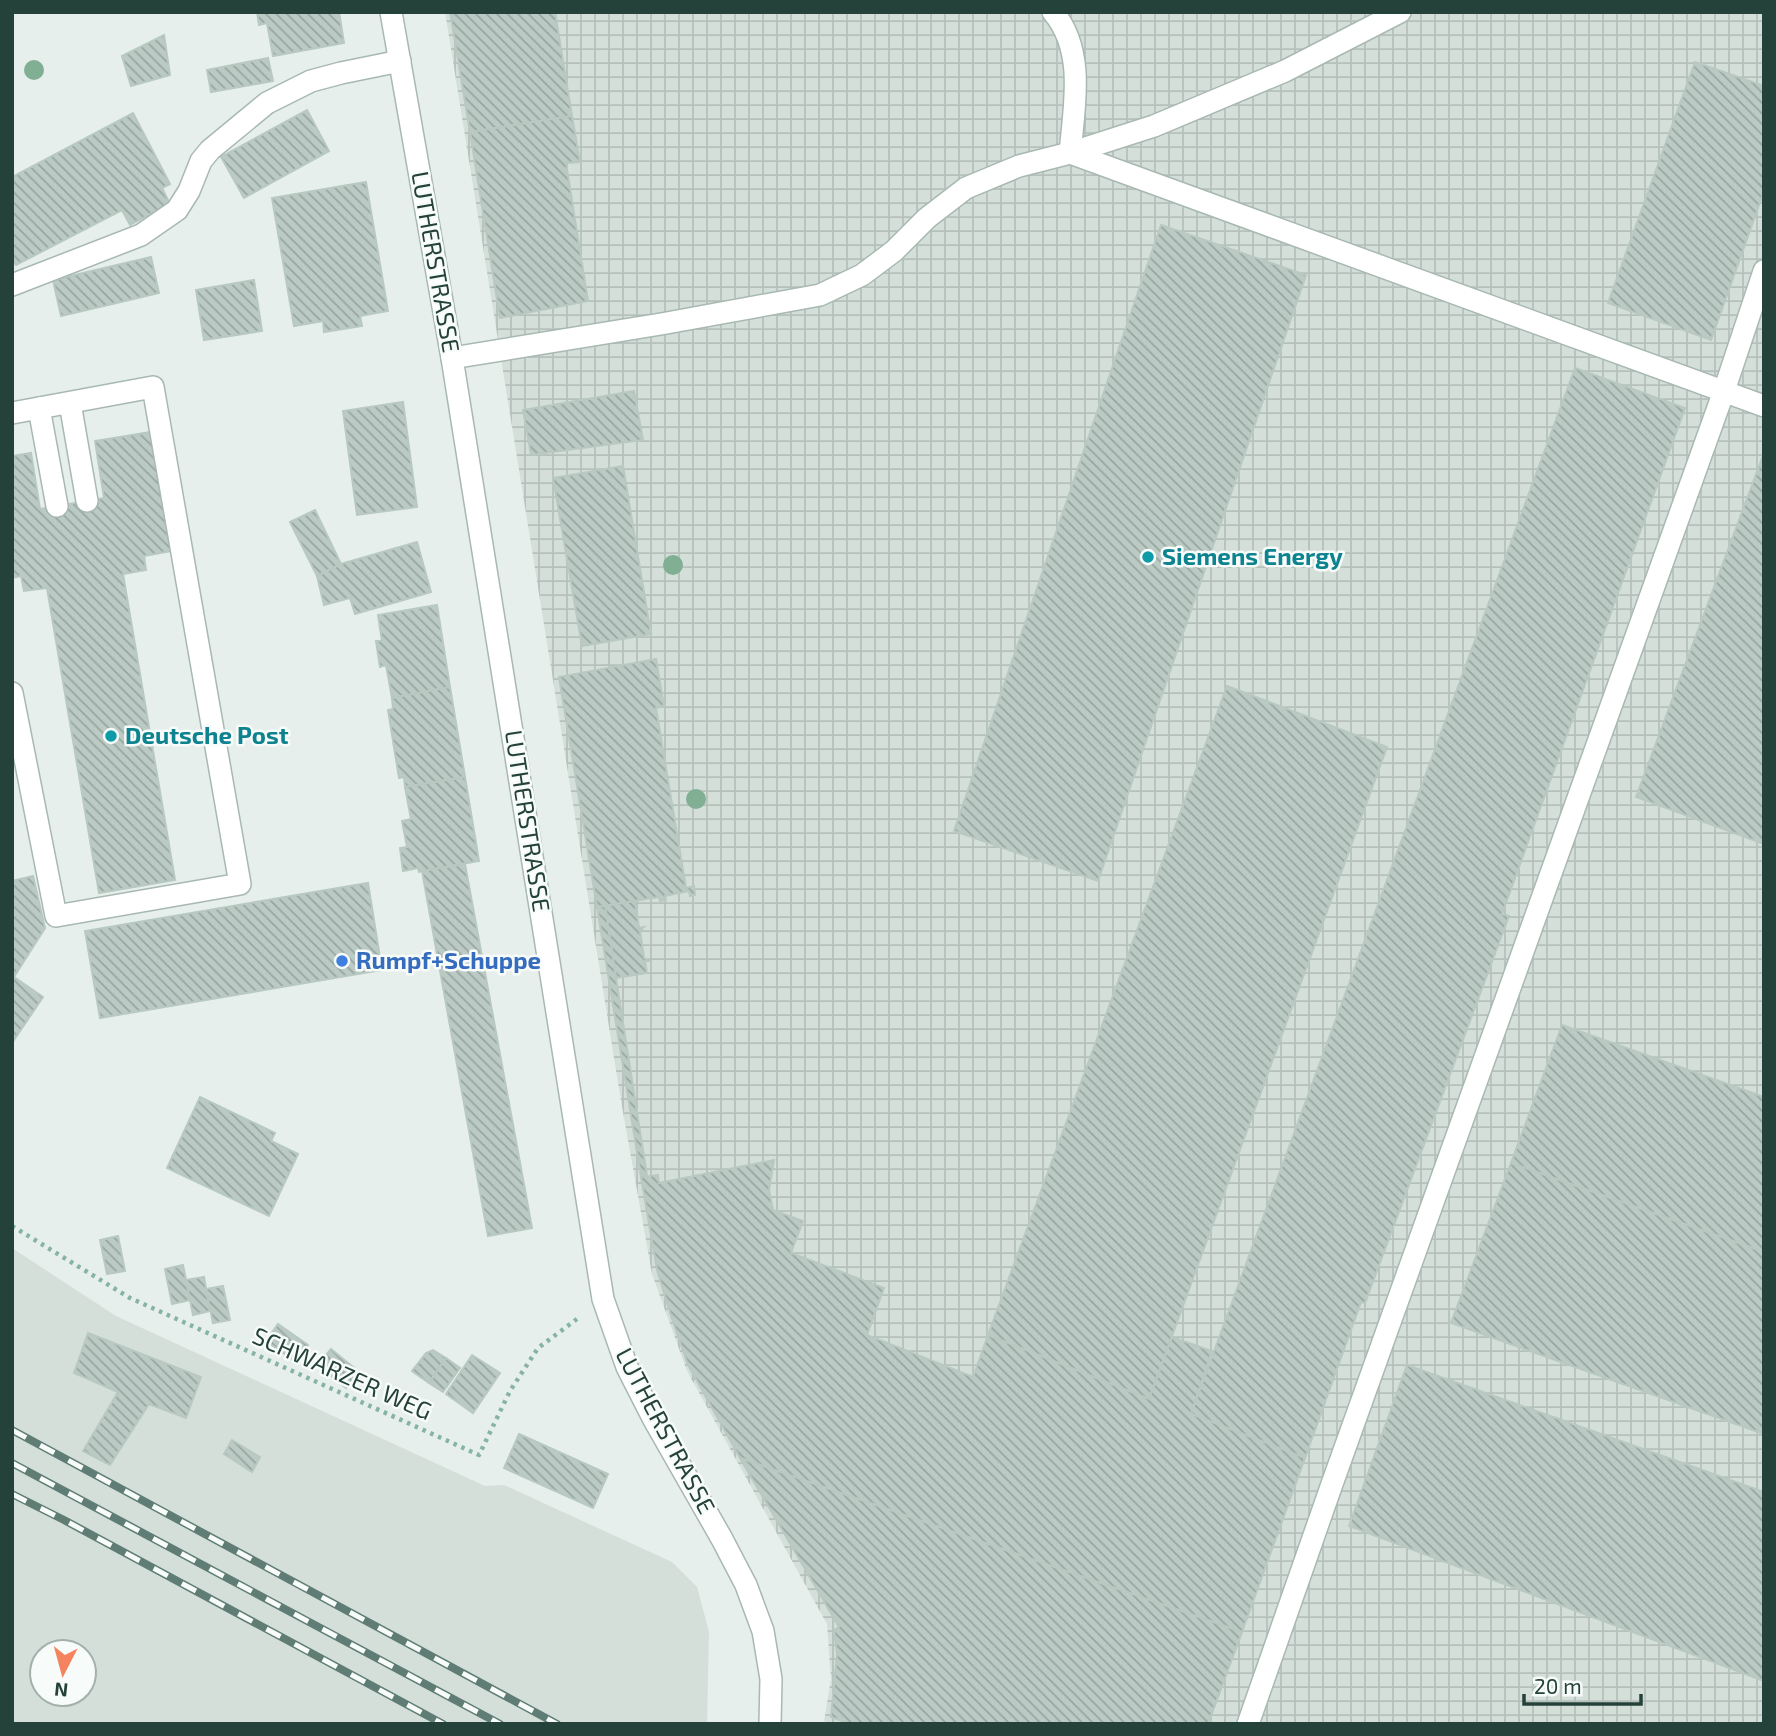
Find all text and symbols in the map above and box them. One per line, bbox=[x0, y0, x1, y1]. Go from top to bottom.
street label: LUTHERSTRASSE bbox=[406, 169, 467, 355]
place label: Siemens Energy bbox=[1162, 541, 1343, 570]
marker: Siemens Energy bbox=[1140, 549, 1156, 565]
place label: Deutsche Post bbox=[125, 720, 289, 749]
marker: Deutsche Post bbox=[103, 728, 119, 744]
street label: LUTHERSTRASSE bbox=[500, 728, 557, 914]
place label: Rumpf+Schuppe bbox=[356, 945, 541, 974]
marker: Rumpf+Schuppe bbox=[334, 953, 350, 969]
street label: SCHWARZER WEG bbox=[248, 1320, 437, 1425]
street label: LUTHERSTRASSE bbox=[610, 1342, 722, 1518]
north arrow bbox=[28, 1638, 98, 1708]
scale bar bbox=[1524, 1662, 1641, 1706]
text: 20 m bbox=[1534, 1673, 1582, 1698]
text: N bbox=[53, 1678, 69, 1703]

